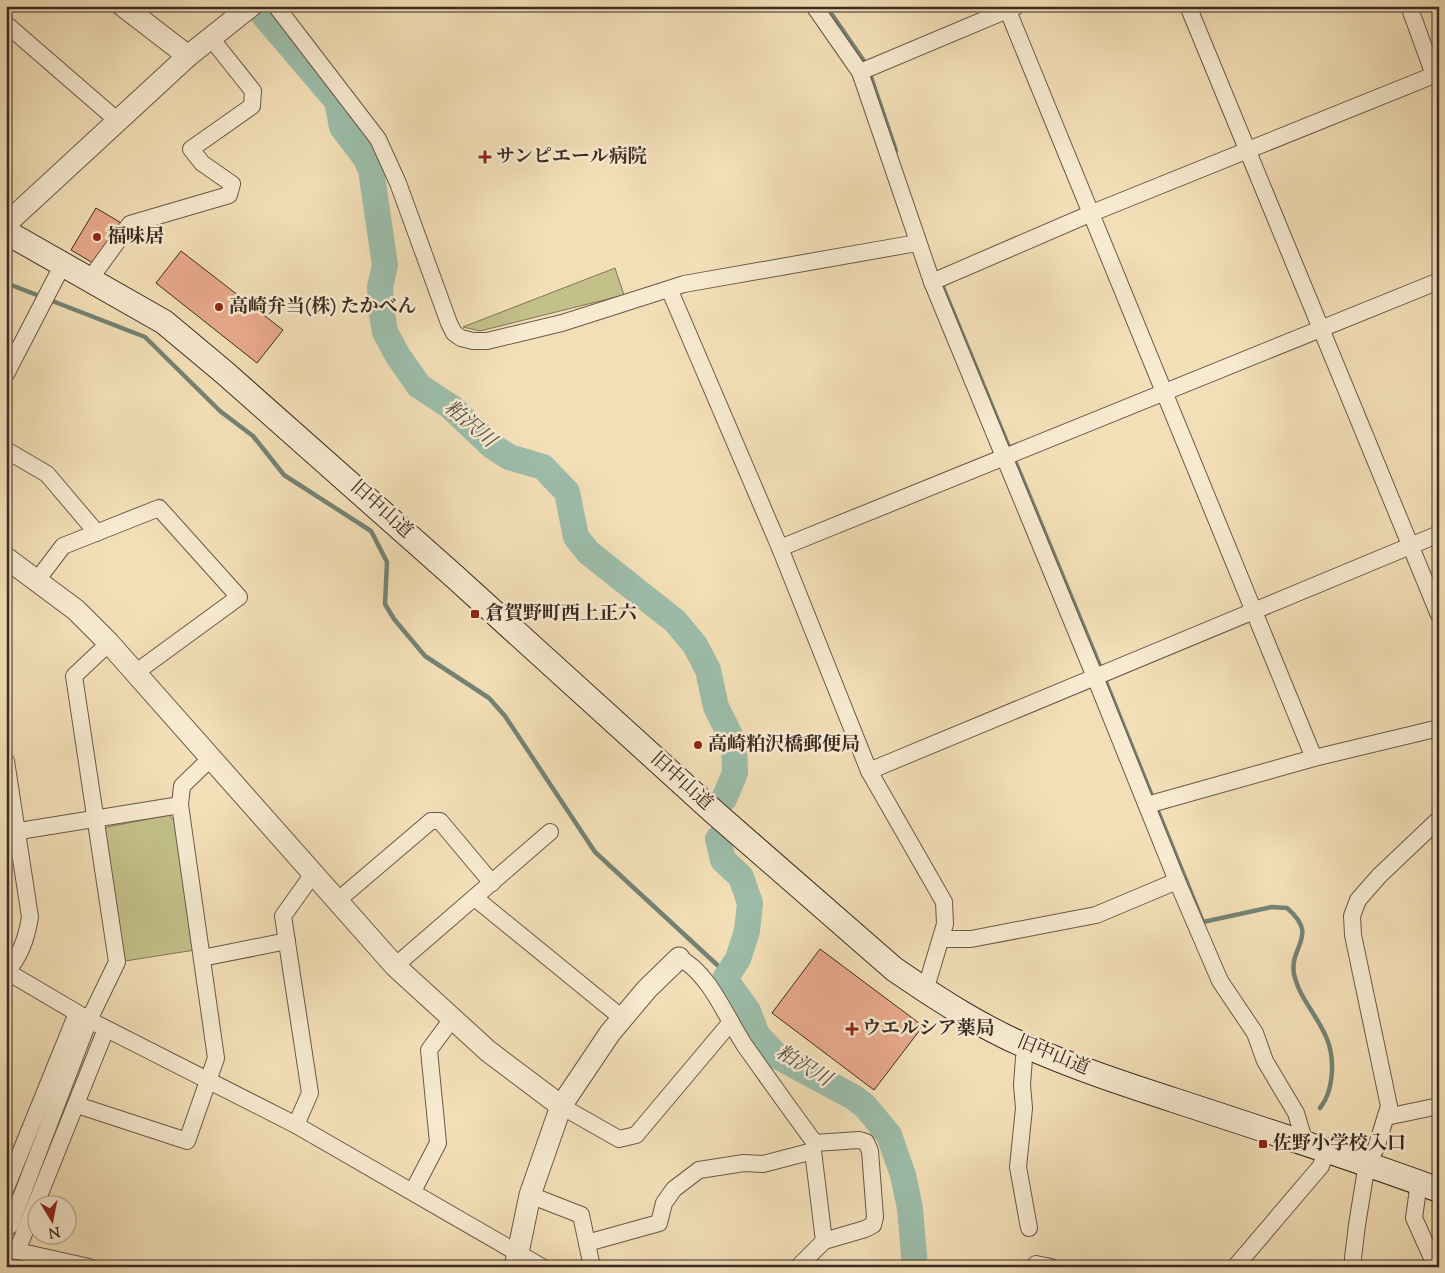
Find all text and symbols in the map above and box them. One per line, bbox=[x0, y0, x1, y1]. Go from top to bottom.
place label: サンピエール病院 bbox=[496, 144, 647, 171]
marker: サンピエール病院 bbox=[478, 150, 492, 164]
place label: 福味居 bbox=[107, 224, 164, 251]
marker: 福味居 bbox=[91, 231, 103, 243]
place label: 高崎弁当(株) たかべん bbox=[229, 294, 416, 321]
marker: 高崎弁当(株) たかべん bbox=[213, 301, 225, 313]
water label: 粕沢川 bbox=[437, 395, 503, 457]
street label: 旧中山道 bbox=[344, 475, 418, 545]
place label: 倉賀野町西上正六 bbox=[485, 601, 637, 628]
marker: 倉賀野町西上正六 bbox=[469, 608, 481, 620]
place label: 高崎粕沢橋郵便局 bbox=[708, 732, 860, 759]
marker: 高崎粕沢橋郵便局 bbox=[692, 739, 704, 751]
street label: 旧中山道 bbox=[644, 747, 718, 817]
place label: ウエルシア薬局 bbox=[862, 1016, 995, 1043]
marker: ウエルシア薬局 bbox=[846, 1023, 858, 1035]
street label: 旧中山道 bbox=[1013, 1029, 1093, 1083]
water label: 粕沢川 bbox=[770, 1039, 838, 1096]
place label: 佐野小学校入口 bbox=[1273, 1131, 1406, 1158]
marker: 佐野小学校入口 bbox=[1257, 1138, 1269, 1150]
north arrow bbox=[28, 1196, 78, 1246]
text: N bbox=[47, 1220, 61, 1242]

